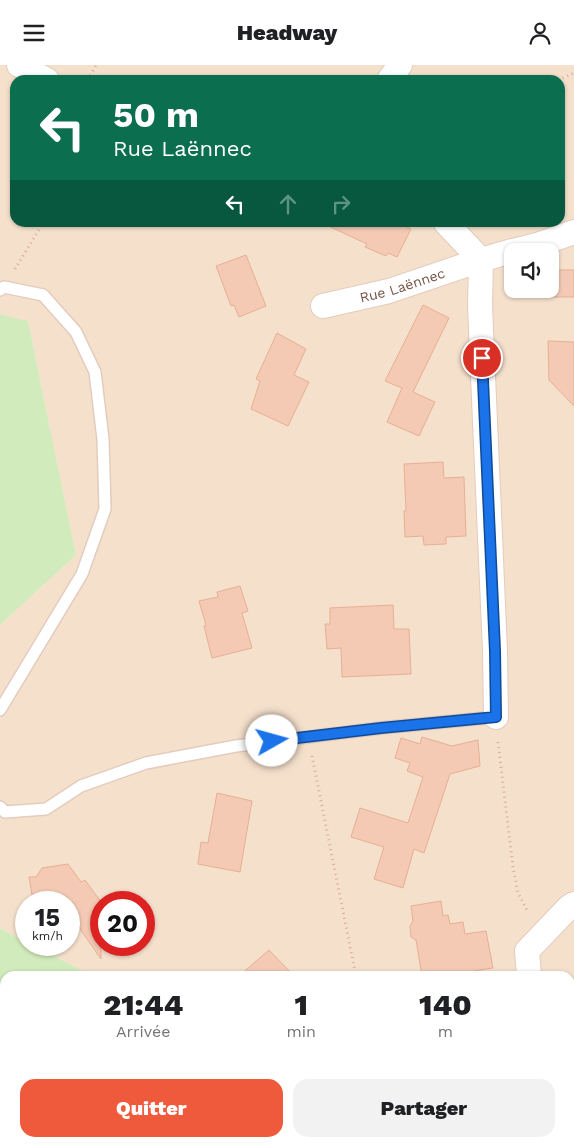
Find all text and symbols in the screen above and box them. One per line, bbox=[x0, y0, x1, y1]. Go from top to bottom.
icon: menu bbox=[20, 19, 48, 47]
icon: person bbox=[526, 19, 554, 47]
text: Headway bbox=[237, 20, 337, 45]
text: 50 m bbox=[113, 94, 199, 136]
icon: left bbox=[30, 95, 95, 160]
text: Rue Laënnec bbox=[113, 136, 252, 161]
icon: left bbox=[221, 190, 249, 218]
icon: ahead bbox=[274, 190, 302, 218]
icon: right bbox=[327, 190, 355, 218]
map controls bbox=[504, 243, 559, 298]
button: sound bbox=[504, 243, 559, 298]
street label: Rue Laënnec bbox=[358, 265, 447, 305]
pin bbox=[461, 337, 503, 379]
icon: arrive bbox=[468, 344, 496, 372]
position arrow bbox=[245, 714, 297, 766]
speed limit sign: 20 bbox=[90, 891, 155, 956]
text: 15 bbox=[35, 903, 60, 932]
text: km/h bbox=[32, 929, 63, 943]
text: 21:44 bbox=[103, 987, 183, 1022]
text: 1 bbox=[295, 987, 308, 1022]
text: 140 bbox=[419, 987, 472, 1022]
text: Arrivée bbox=[116, 1022, 171, 1041]
text: min bbox=[286, 1022, 316, 1041]
text: m bbox=[438, 1022, 453, 1041]
button: Quitter bbox=[20, 1079, 283, 1137]
button: Partager bbox=[293, 1079, 555, 1137]

